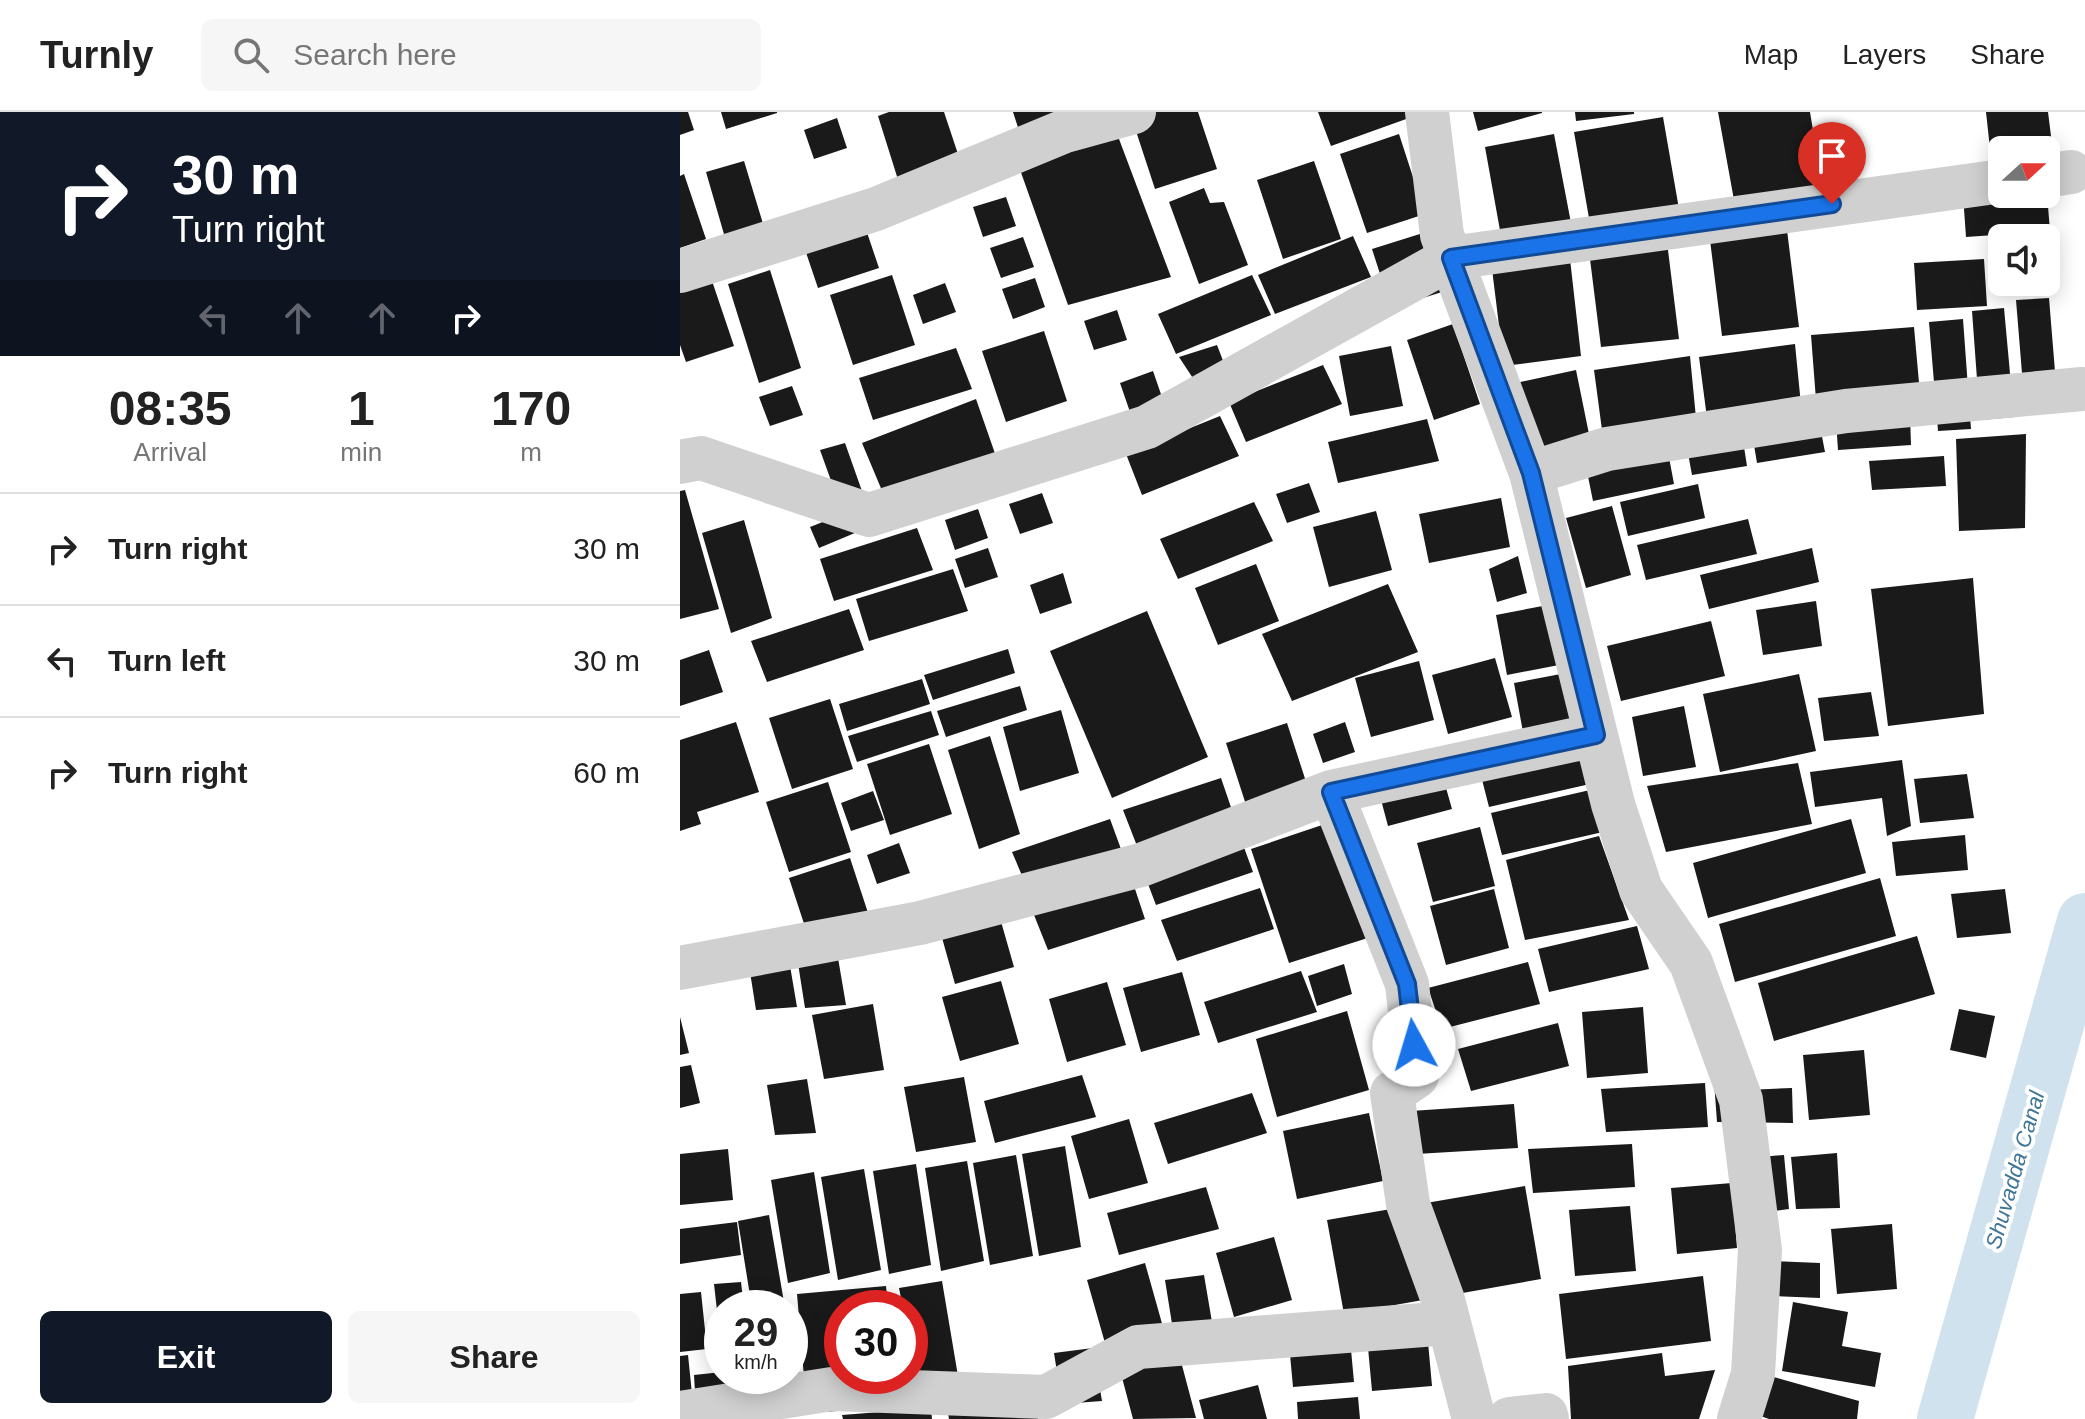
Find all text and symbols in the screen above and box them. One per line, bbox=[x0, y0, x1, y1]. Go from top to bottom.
search box bbox=[201, 19, 761, 91]
icon: search bbox=[229, 33, 273, 77]
text: Turnly bbox=[40, 34, 153, 76]
text: Search here bbox=[293, 38, 457, 71]
text: Map bbox=[1744, 39, 1798, 70]
text: Layers bbox=[1842, 39, 1926, 70]
text: Share bbox=[1970, 39, 2045, 70]
pin bbox=[1798, 122, 1866, 204]
icon: arrive bbox=[1810, 134, 1854, 178]
north arrow bbox=[1988, 136, 2060, 208]
map controls bbox=[1988, 136, 2060, 296]
text: 30 m bbox=[172, 143, 300, 206]
icon: right bbox=[40, 144, 144, 248]
text: Turn right bbox=[172, 209, 325, 250]
button: sound bbox=[1988, 224, 2060, 296]
icon: left bbox=[192, 296, 236, 340]
icon: ahead bbox=[276, 296, 320, 340]
icon: ahead bbox=[360, 296, 404, 340]
icon: right bbox=[444, 296, 488, 340]
text: 08:35 bbox=[109, 382, 232, 435]
text: 1 bbox=[348, 382, 375, 435]
text: 170 bbox=[491, 382, 571, 435]
text: Arrival bbox=[133, 437, 207, 467]
text: min bbox=[340, 437, 382, 467]
text: m bbox=[520, 437, 542, 467]
icon: right bbox=[40, 527, 84, 571]
text: Turn right bbox=[108, 532, 247, 565]
text: 30 m bbox=[573, 532, 640, 565]
icon: left bbox=[40, 639, 84, 683]
text: Turn left bbox=[108, 644, 226, 677]
text: 30 m bbox=[573, 644, 640, 677]
icon: right bbox=[40, 751, 84, 795]
text: Turn right bbox=[108, 756, 247, 789]
text: 60 m bbox=[573, 756, 640, 789]
position arrow bbox=[1372, 1003, 1456, 1087]
water label: Shuvadda Canal bbox=[1981, 1087, 2050, 1252]
speed limit sign: 30 bbox=[824, 1290, 928, 1394]
text: 29 bbox=[734, 1310, 778, 1354]
button: Exit bbox=[40, 1311, 332, 1403]
button: Share bbox=[348, 1311, 640, 1403]
text: km/h bbox=[734, 1351, 778, 1373]

